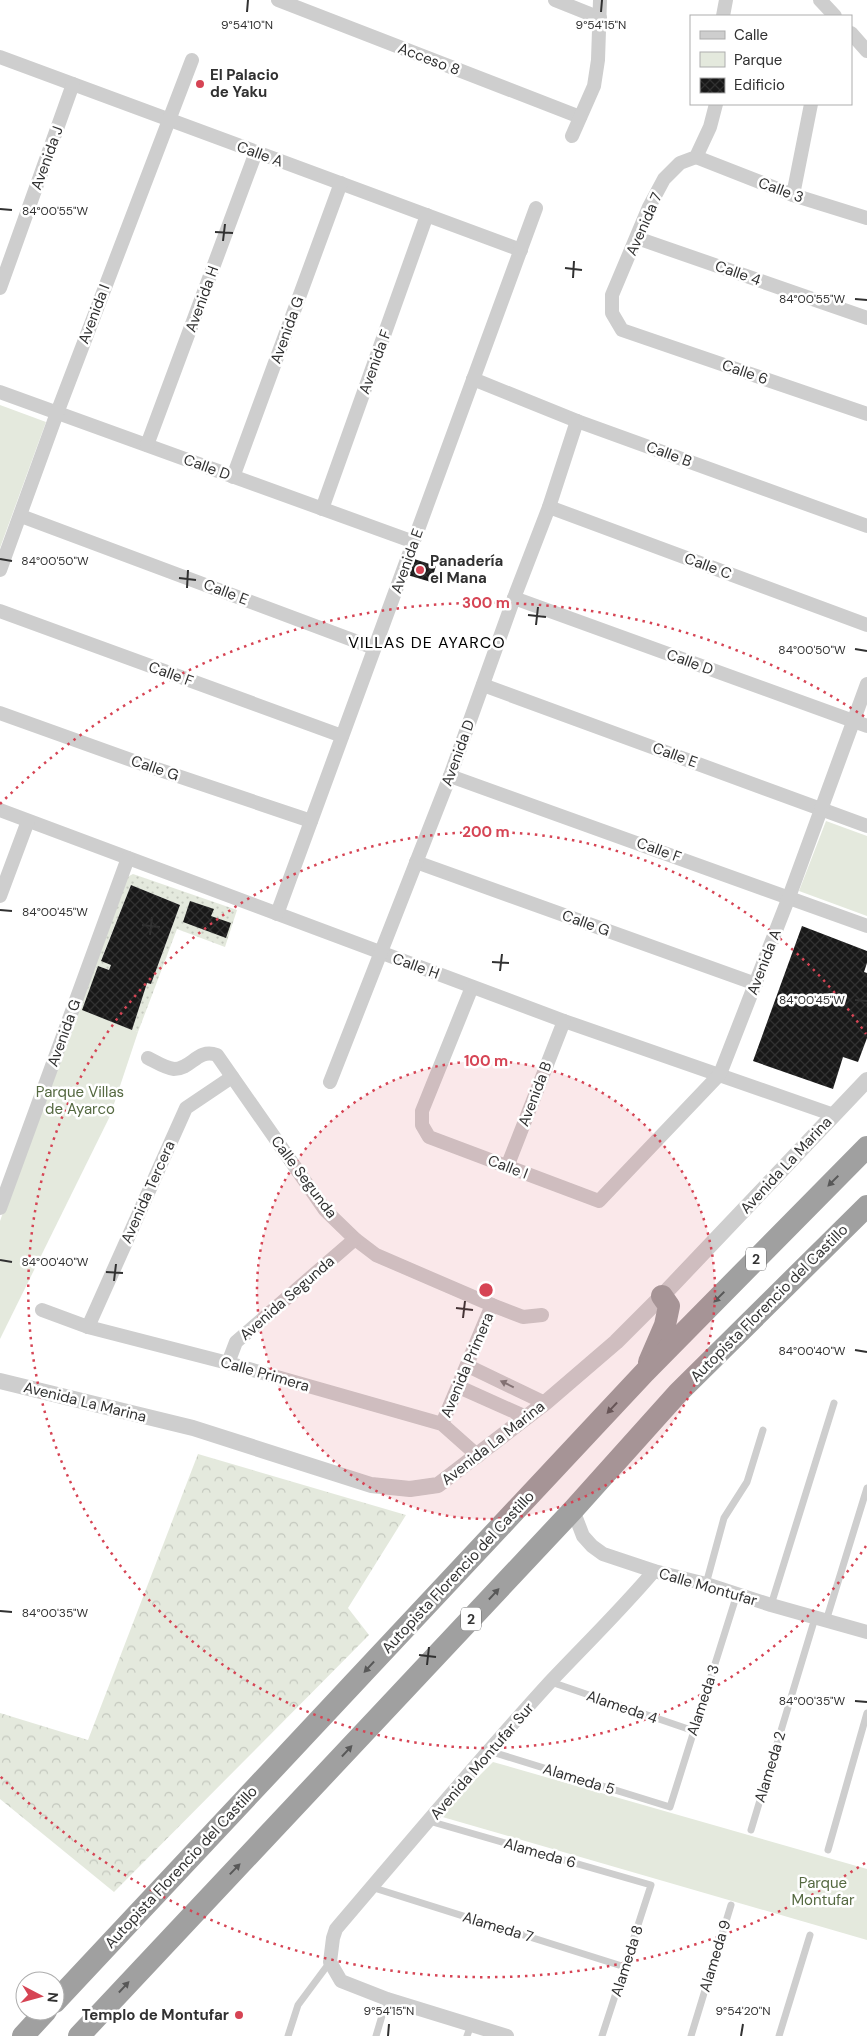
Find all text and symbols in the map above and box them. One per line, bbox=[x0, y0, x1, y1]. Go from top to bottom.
legend bbox=[690, 15, 852, 105]
text: 9°54'10"N bbox=[221, 17, 273, 33]
text: 9°54'15"N bbox=[576, 17, 626, 33]
text: Calle bbox=[734, 25, 768, 45]
street label: Acceso 8 bbox=[395, 38, 463, 80]
text: Parque bbox=[734, 50, 782, 70]
place label: El Palacio de Yaku bbox=[210, 65, 279, 102]
text: Edificio bbox=[734, 75, 785, 95]
marker: El Palacio de Yaku bbox=[194, 78, 206, 90]
street label: Avenida J bbox=[26, 123, 68, 193]
street label: Calle A bbox=[234, 136, 286, 172]
street label: Calle 3 bbox=[756, 173, 806, 207]
street label: Avenida 7 bbox=[621, 189, 667, 259]
text: 84°00'55"W bbox=[22, 203, 88, 219]
street label: Calle 4 bbox=[712, 256, 764, 290]
street label: Avenida H bbox=[181, 263, 223, 335]
street label: Avenida I bbox=[73, 281, 115, 347]
text: 84°00'55"W bbox=[779, 291, 845, 307]
street label: Avenida G bbox=[266, 294, 308, 366]
street label: Avenida F bbox=[354, 327, 396, 397]
street label: Calle 6 bbox=[719, 355, 771, 389]
street label: Calle B bbox=[643, 437, 695, 471]
street label: Calle D bbox=[181, 449, 233, 485]
street label: Avenida E bbox=[386, 526, 428, 596]
street label: Calle C bbox=[682, 548, 735, 584]
place label: Panadería el Mana bbox=[430, 551, 503, 588]
text: 84°00'50"W bbox=[21, 553, 89, 569]
marker: Panadería el Mana bbox=[414, 564, 426, 576]
street label: Calle E bbox=[201, 574, 251, 610]
text: 300 m bbox=[462, 593, 510, 613]
district label: VILLAS DE AYARCO bbox=[348, 632, 506, 653]
text: 84°00'50"W bbox=[778, 642, 846, 658]
street label: Calle D bbox=[664, 644, 716, 680]
street label: Calle F bbox=[146, 657, 196, 691]
street label: Avenida D bbox=[437, 717, 479, 789]
street label: Calle E bbox=[650, 738, 700, 772]
street label: Calle G bbox=[128, 750, 182, 786]
text: 200 m bbox=[462, 822, 510, 842]
street label: Calle F bbox=[634, 833, 684, 867]
text: 84°00'45"W bbox=[22, 904, 88, 920]
street label: Calle G bbox=[559, 905, 613, 941]
street label: Avenida A bbox=[742, 926, 786, 998]
street label: Calle H bbox=[390, 948, 442, 984]
text: 84°00'45"W bbox=[779, 992, 845, 1008]
street label: Avenida G bbox=[43, 997, 85, 1069]
text: 100 m bbox=[464, 1051, 508, 1071]
street label: Avenida B bbox=[513, 1059, 557, 1129]
park label: Parque Villas de Ayarco bbox=[36, 1082, 124, 1119]
street label: Avenida La Marina bbox=[736, 1112, 836, 1218]
street label: Calle Segunda bbox=[266, 1132, 342, 1222]
street label: Avenida Tercera bbox=[116, 1137, 180, 1247]
street label: Calle I bbox=[485, 1150, 531, 1184]
one-way arrow bbox=[827, 1175, 839, 1187]
street label: Autopista Florencio del Castillo bbox=[686, 1220, 852, 1386]
road number: 2 bbox=[746, 1248, 766, 1270]
street label: Avenida Segunda bbox=[235, 1251, 339, 1345]
text: 84°00'40"W bbox=[22, 1254, 89, 1270]
centre of rings bbox=[477, 1281, 495, 1299]
one-way arrow bbox=[713, 1291, 725, 1303]
street label: Avenida Primera bbox=[436, 1309, 498, 1421]
text: 84°00'40"W bbox=[779, 1343, 846, 1359]
street label: Calle Primera bbox=[218, 1352, 312, 1396]
street label: Avenida La Marina bbox=[22, 1377, 148, 1427]
one-way arrow bbox=[499, 1380, 514, 1388]
street label: Avenida La Marina bbox=[437, 1396, 549, 1490]
one-way arrow bbox=[606, 1401, 618, 1413]
street label: Autopista Florencio del Castillo bbox=[377, 1486, 539, 1658]
street label: Calle Montufar bbox=[657, 1563, 760, 1611]
one-way arrow bbox=[488, 1589, 500, 1601]
text: 84°00'35"W bbox=[22, 1605, 89, 1621]
road number: 2 bbox=[461, 1608, 481, 1630]
one-way arrow bbox=[363, 1660, 375, 1672]
street label: Alameda 3 bbox=[682, 1662, 724, 1738]
street label: Alameda 4 bbox=[584, 1685, 660, 1729]
text: 84°00'35"W bbox=[779, 1693, 846, 1709]
street label: Avenida Montufar Sur bbox=[426, 1698, 539, 1824]
street label: Alameda 2 bbox=[750, 1729, 790, 1805]
one-way arrow bbox=[341, 1746, 353, 1758]
street label: Alameda 5 bbox=[541, 1759, 617, 1799]
street label: Autopista Florencio del Castillo bbox=[100, 1781, 262, 1953]
street label: Alameda 6 bbox=[502, 1833, 578, 1873]
one-way arrow bbox=[229, 1863, 241, 1875]
park label: Parque Montufar bbox=[791, 1873, 855, 1910]
street label: Alameda 7 bbox=[460, 1907, 536, 1947]
street label: Alameda 9 bbox=[695, 1918, 735, 1994]
street label: Alameda 8 bbox=[606, 1923, 648, 1999]
north arrow bbox=[15, 1971, 65, 2021]
one-way arrow bbox=[118, 1982, 130, 1994]
text: N bbox=[43, 1991, 62, 2003]
text: 9°54'15"N bbox=[364, 2003, 414, 2019]
text: 9°54'20"N bbox=[716, 2003, 770, 2019]
place label: Templo de Montufar bbox=[82, 2005, 229, 2025]
marker: Templo de Montufar bbox=[233, 2009, 245, 2021]

